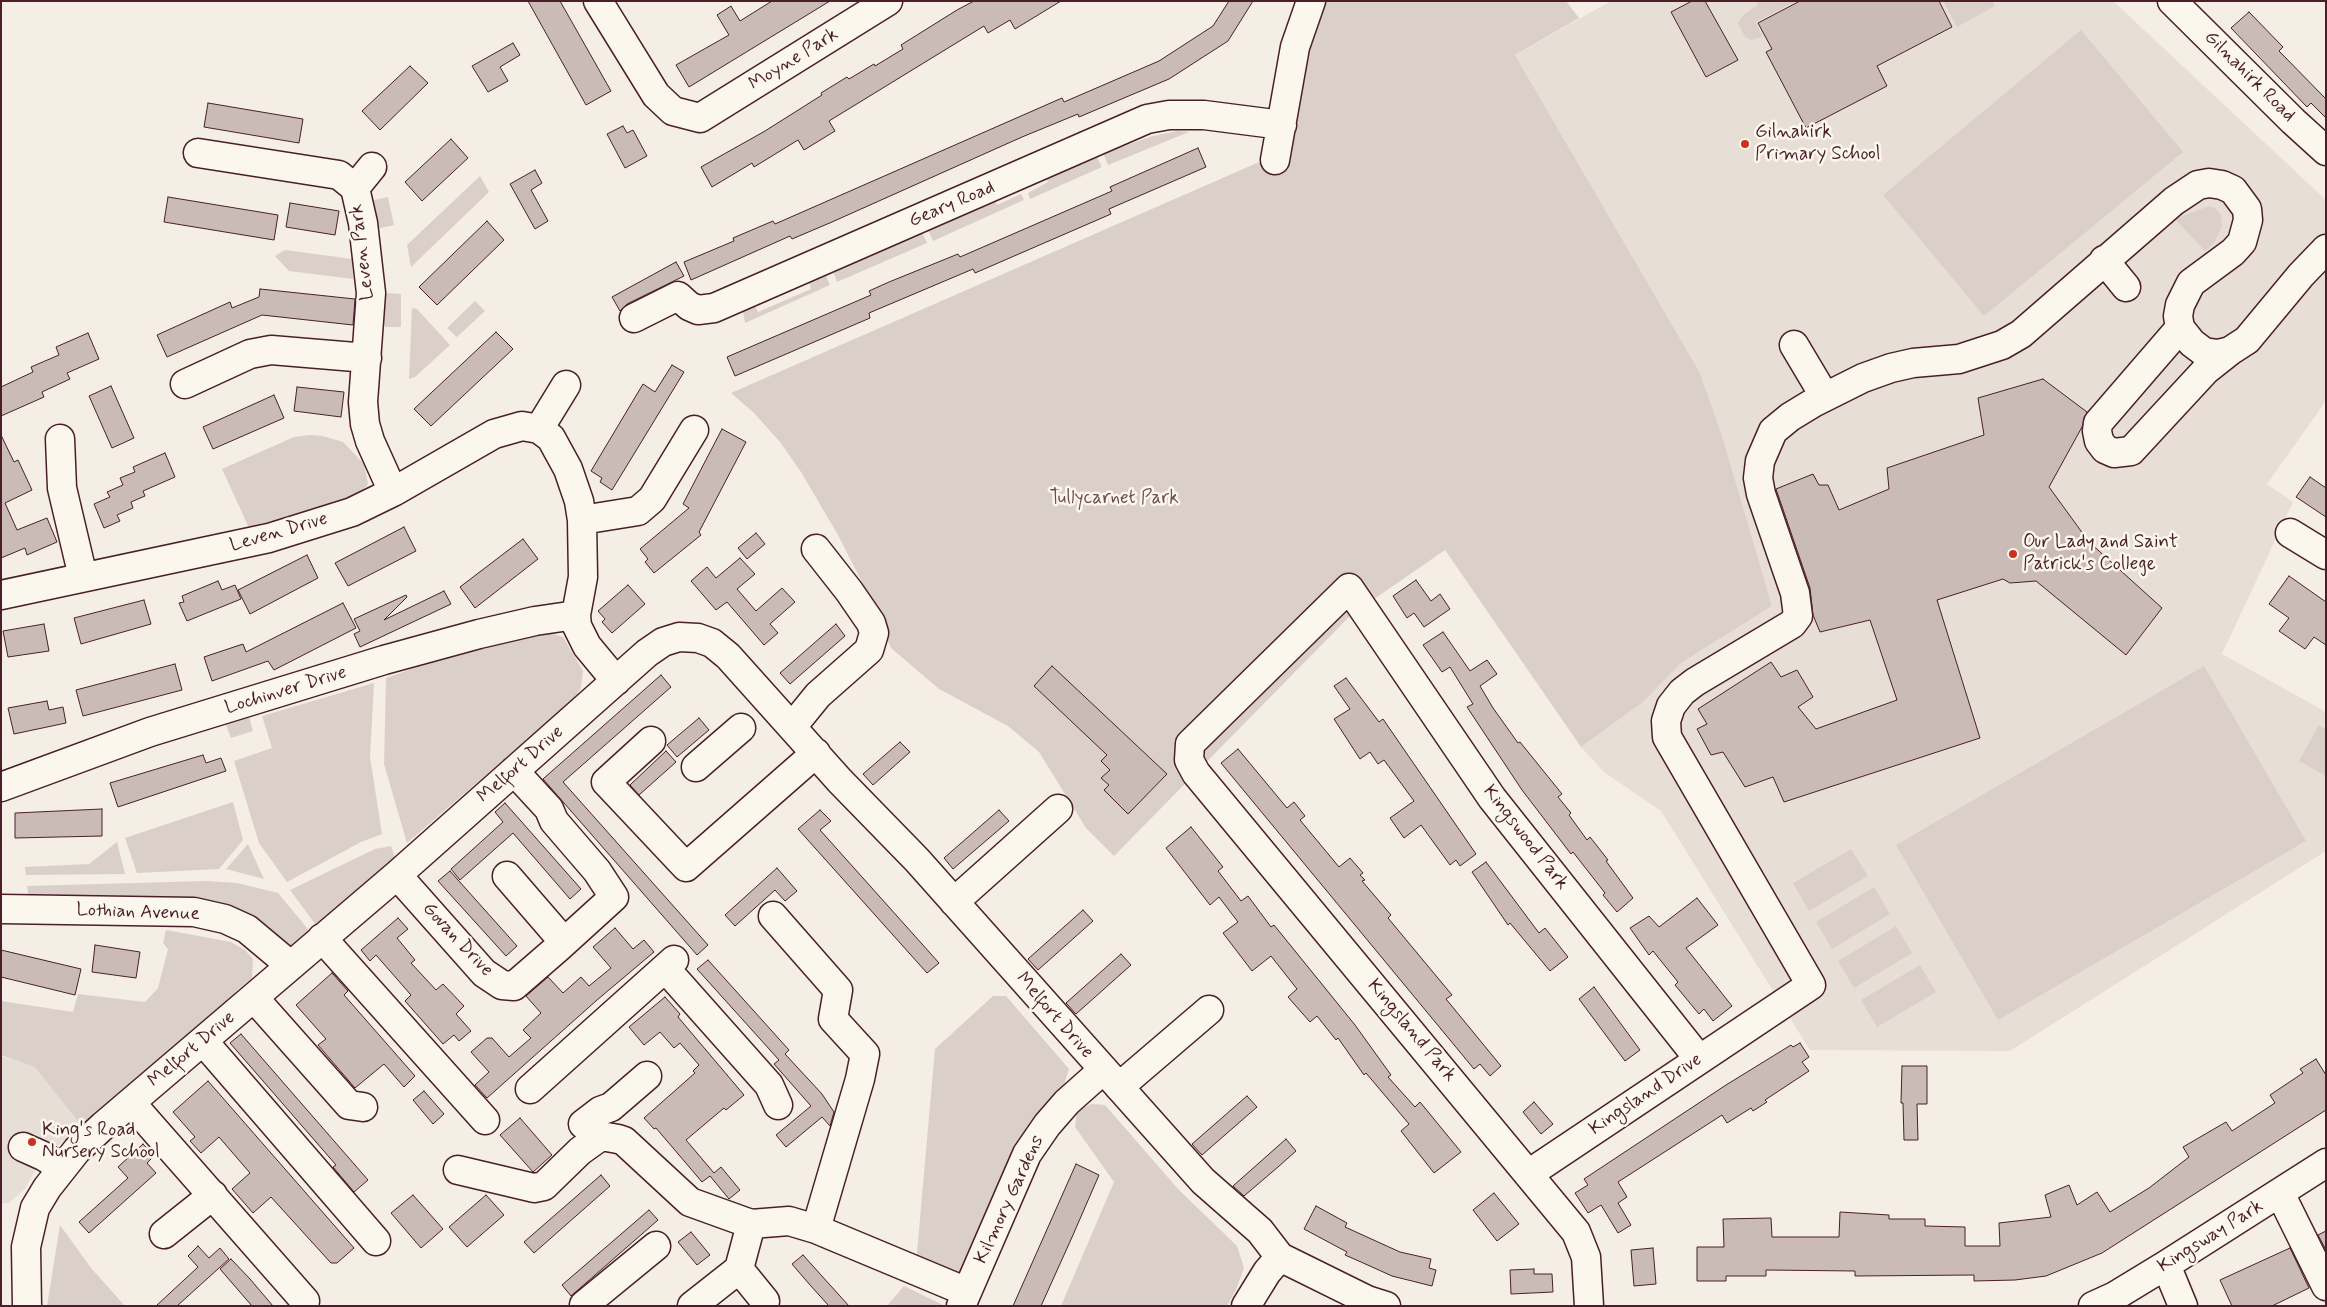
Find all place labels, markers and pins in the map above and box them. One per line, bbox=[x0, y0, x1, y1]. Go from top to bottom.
place label: Gilnahirk Primary School bbox=[1755, 122, 1880, 166]
marker: Gilnahirk Primary School bbox=[1739, 138, 1751, 150]
place label: Our Lady and Saint Patrick's College bbox=[2023, 532, 2178, 576]
marker: Our Lady and Saint Patrick's College bbox=[2007, 548, 2019, 560]
place label: King's Road Nursery School bbox=[42, 1120, 160, 1164]
marker: King's Road Nursery School bbox=[26, 1136, 38, 1148]

